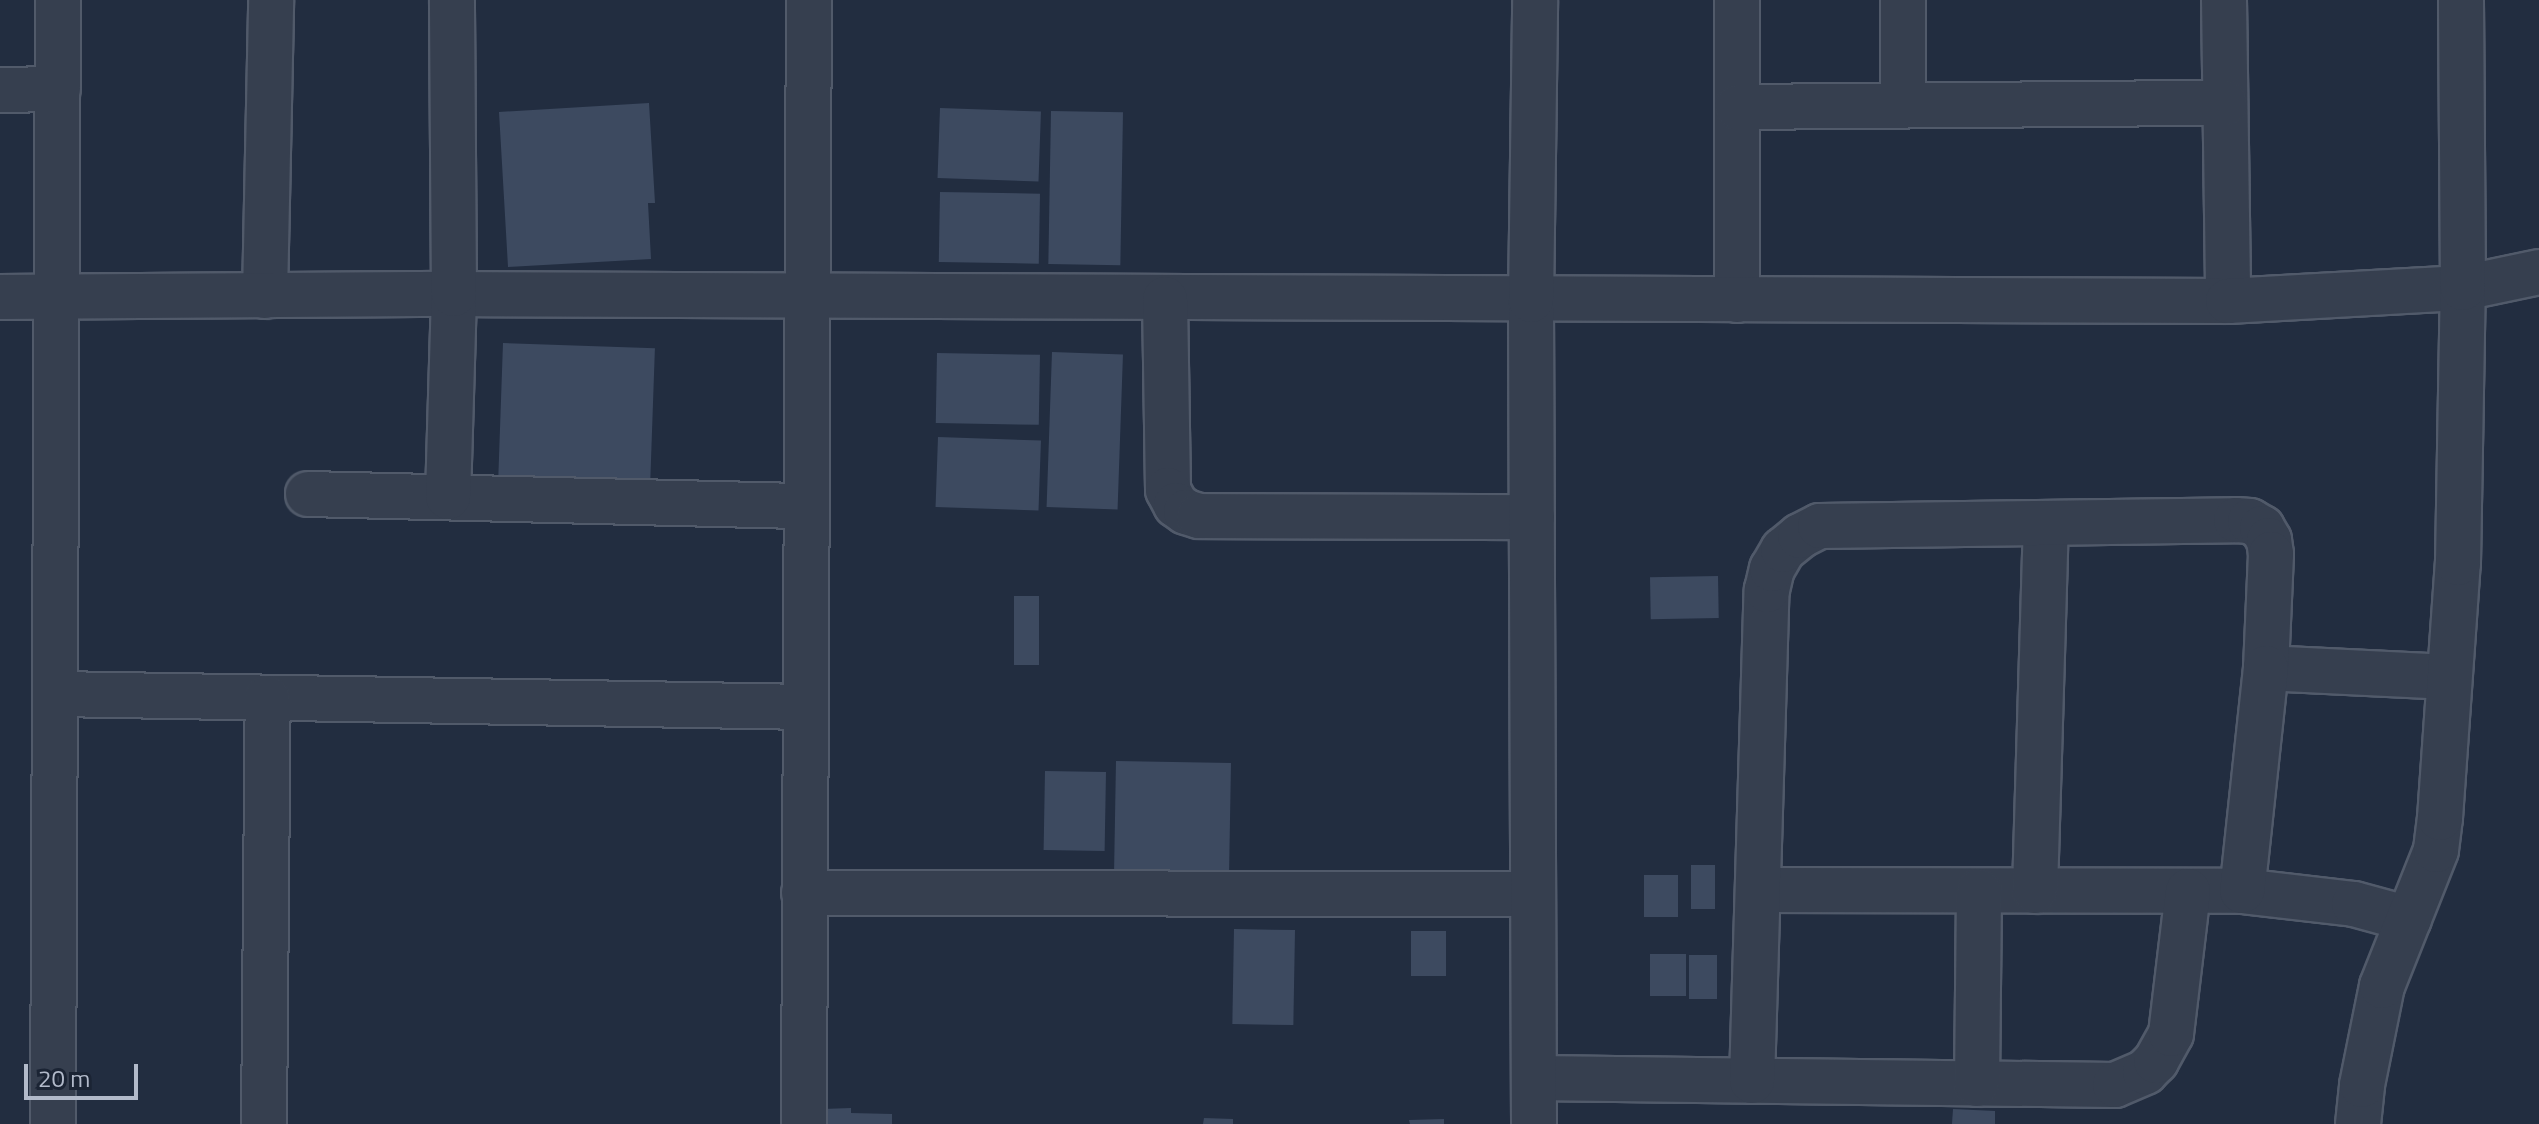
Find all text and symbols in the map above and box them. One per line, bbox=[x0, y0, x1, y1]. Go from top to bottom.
scale bar bbox=[28, 1048, 142, 1098]
text: 20 m bbox=[38, 1060, 90, 1096]

